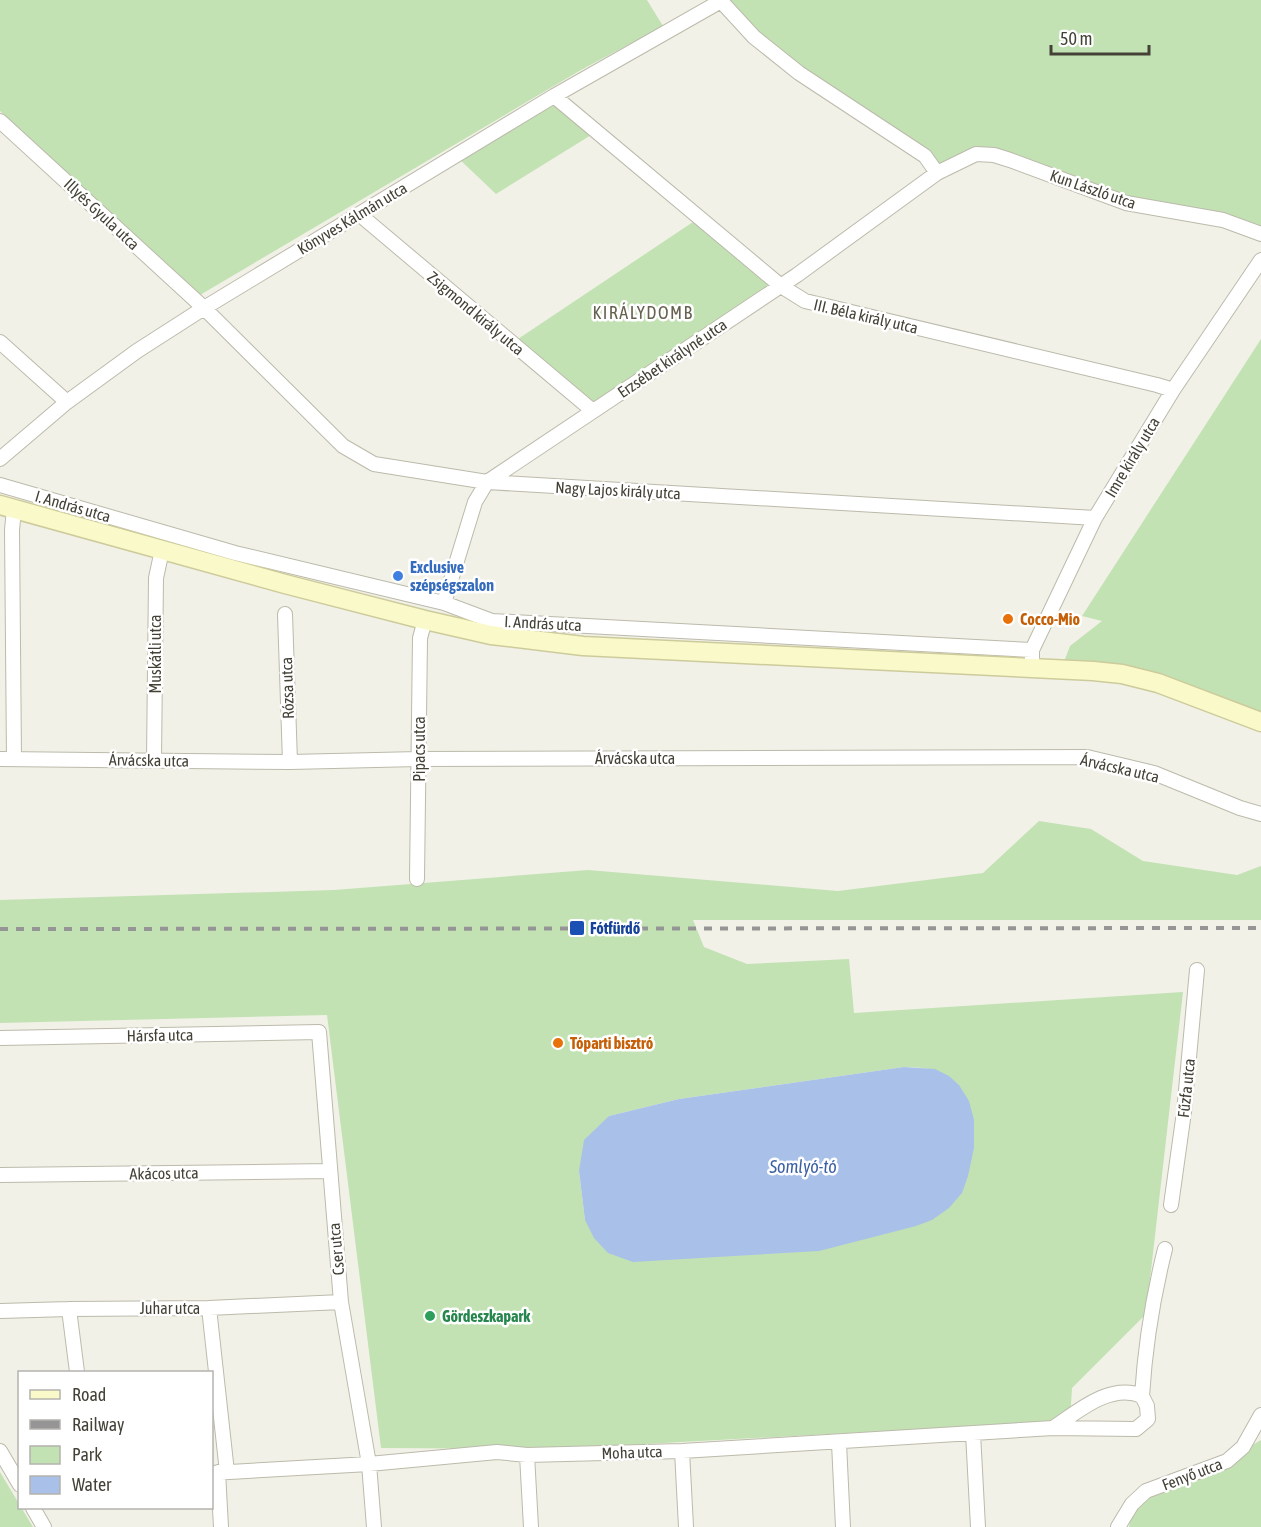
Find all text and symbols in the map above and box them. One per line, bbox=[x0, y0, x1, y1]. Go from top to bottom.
scale bar bbox=[1051, 18, 1148, 56]
text: 50 m bbox=[1060, 28, 1092, 49]
street label: Kun László utca bbox=[1048, 166, 1138, 212]
street label: Illyés Gyula utca bbox=[60, 175, 143, 254]
street label: Könyves Kálmán utca bbox=[294, 178, 411, 259]
street label: Zsigmond király utca bbox=[423, 267, 528, 359]
street label: III. Béla király utca bbox=[812, 295, 920, 338]
district label: KIRÁLYDOMB bbox=[592, 302, 694, 323]
street label: Erzsébet királyné utca bbox=[614, 315, 730, 402]
street label: Imre király utca bbox=[1101, 414, 1164, 501]
street label: Nagy Lajos király utca bbox=[555, 478, 681, 503]
street label: I. András utca bbox=[33, 487, 113, 525]
place label: Exclusive szépségszalon bbox=[410, 558, 494, 594]
marker: Exclusive szépségszalon bbox=[391, 569, 405, 583]
place label: Cocco-Mio bbox=[1020, 610, 1080, 628]
street label: I. András utca bbox=[504, 612, 582, 634]
marker: Cocco-Mio bbox=[1001, 612, 1015, 626]
street label: Muskátli utca bbox=[146, 615, 164, 693]
street label: Rózsa utca bbox=[277, 657, 297, 719]
street label: Pipacs utca bbox=[410, 716, 429, 782]
street label: Árvácska utca bbox=[595, 749, 675, 767]
street label: Árvácska utca bbox=[109, 750, 189, 770]
street label: Árvácska utca bbox=[1079, 750, 1161, 786]
marker: Fótfürdő bbox=[568, 919, 586, 937]
place label: Fótfürdő bbox=[590, 919, 641, 937]
street label: Hársfa utca bbox=[126, 1025, 194, 1045]
place label: Tóparti bisztró bbox=[570, 1034, 654, 1052]
marker: Tóparti bisztró bbox=[551, 1036, 565, 1050]
street label: Fűzfa utca bbox=[1174, 1058, 1198, 1118]
water label: Somlyó-tó bbox=[768, 1156, 837, 1177]
street label: Akácos utca bbox=[129, 1163, 199, 1183]
street label: Cser utca bbox=[325, 1222, 347, 1276]
street label: Juhar utca bbox=[140, 1299, 200, 1317]
place label: Gördeszkapark bbox=[442, 1307, 531, 1325]
marker: Gördeszkapark bbox=[423, 1309, 437, 1323]
legend bbox=[18, 1371, 213, 1509]
text: Road bbox=[72, 1384, 106, 1405]
text: Railway bbox=[72, 1414, 124, 1435]
street label: Moha utca bbox=[601, 1442, 663, 1462]
text: Park bbox=[72, 1444, 102, 1465]
street label: Fenyő utca bbox=[1159, 1454, 1225, 1495]
text: Water bbox=[72, 1474, 112, 1495]

